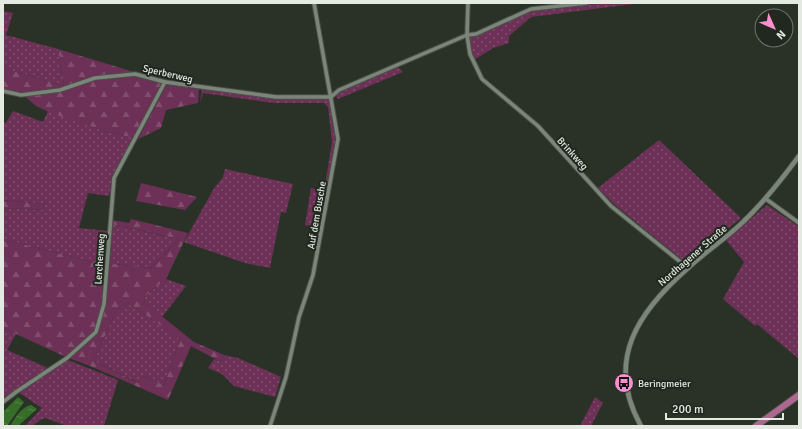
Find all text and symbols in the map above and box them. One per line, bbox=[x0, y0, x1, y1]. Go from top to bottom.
north arrow bbox=[754, 8, 794, 48]
text: N bbox=[773, 27, 788, 42]
street label: Sperberweg bbox=[142, 62, 194, 86]
street label: Brinkweg bbox=[554, 135, 590, 173]
street label: Auf dem Busche bbox=[305, 180, 329, 250]
street label: Nordhagener Straße bbox=[656, 223, 729, 289]
street label: Lerchenweg bbox=[92, 233, 108, 285]
bus stop icon: Beringmeier bbox=[613, 372, 635, 394]
place label: Beringmeier bbox=[638, 378, 691, 390]
scale bar bbox=[666, 395, 783, 421]
text: 200 m bbox=[672, 402, 704, 417]

